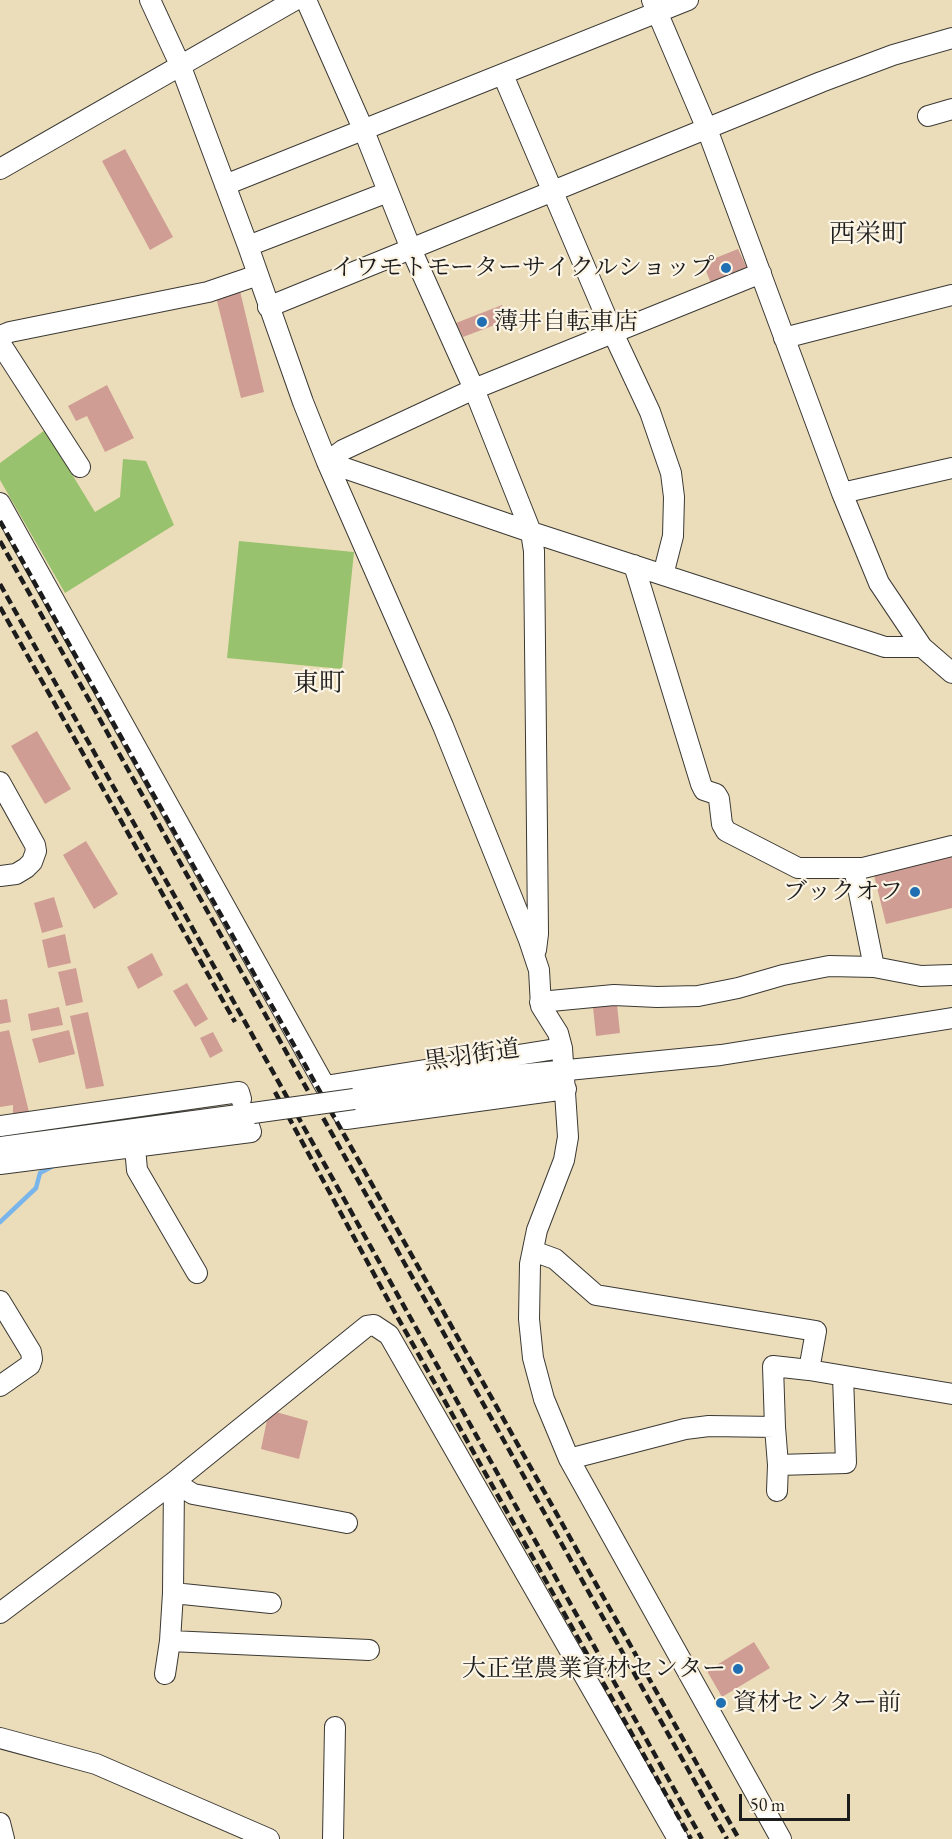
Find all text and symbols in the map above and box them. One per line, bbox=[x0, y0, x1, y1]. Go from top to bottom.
district label: 西栄町 bbox=[829, 219, 907, 251]
place label: イワモトモーターサイクルショップ bbox=[331, 254, 714, 282]
marker: イワモトモーターサイクルショップ bbox=[719, 261, 733, 275]
place label: 薄井自転車店 bbox=[494, 308, 638, 336]
marker: 薄井自転車店 bbox=[475, 315, 489, 329]
district label: 東町 bbox=[293, 668, 345, 700]
place label: ブックオフ bbox=[783, 878, 903, 906]
marker: ブックオフ bbox=[908, 885, 922, 899]
street label: 黒羽街道 bbox=[422, 1035, 522, 1077]
place label: 大正堂農業資材センター bbox=[462, 1655, 726, 1683]
marker: 大正堂農業資材センター bbox=[731, 1662, 745, 1676]
place label: 資材センター前 bbox=[733, 1689, 901, 1717]
marker: 資材センター前 bbox=[714, 1696, 728, 1710]
scale bar bbox=[742, 1782, 853, 1820]
text: 50 m bbox=[750, 1793, 785, 1816]

